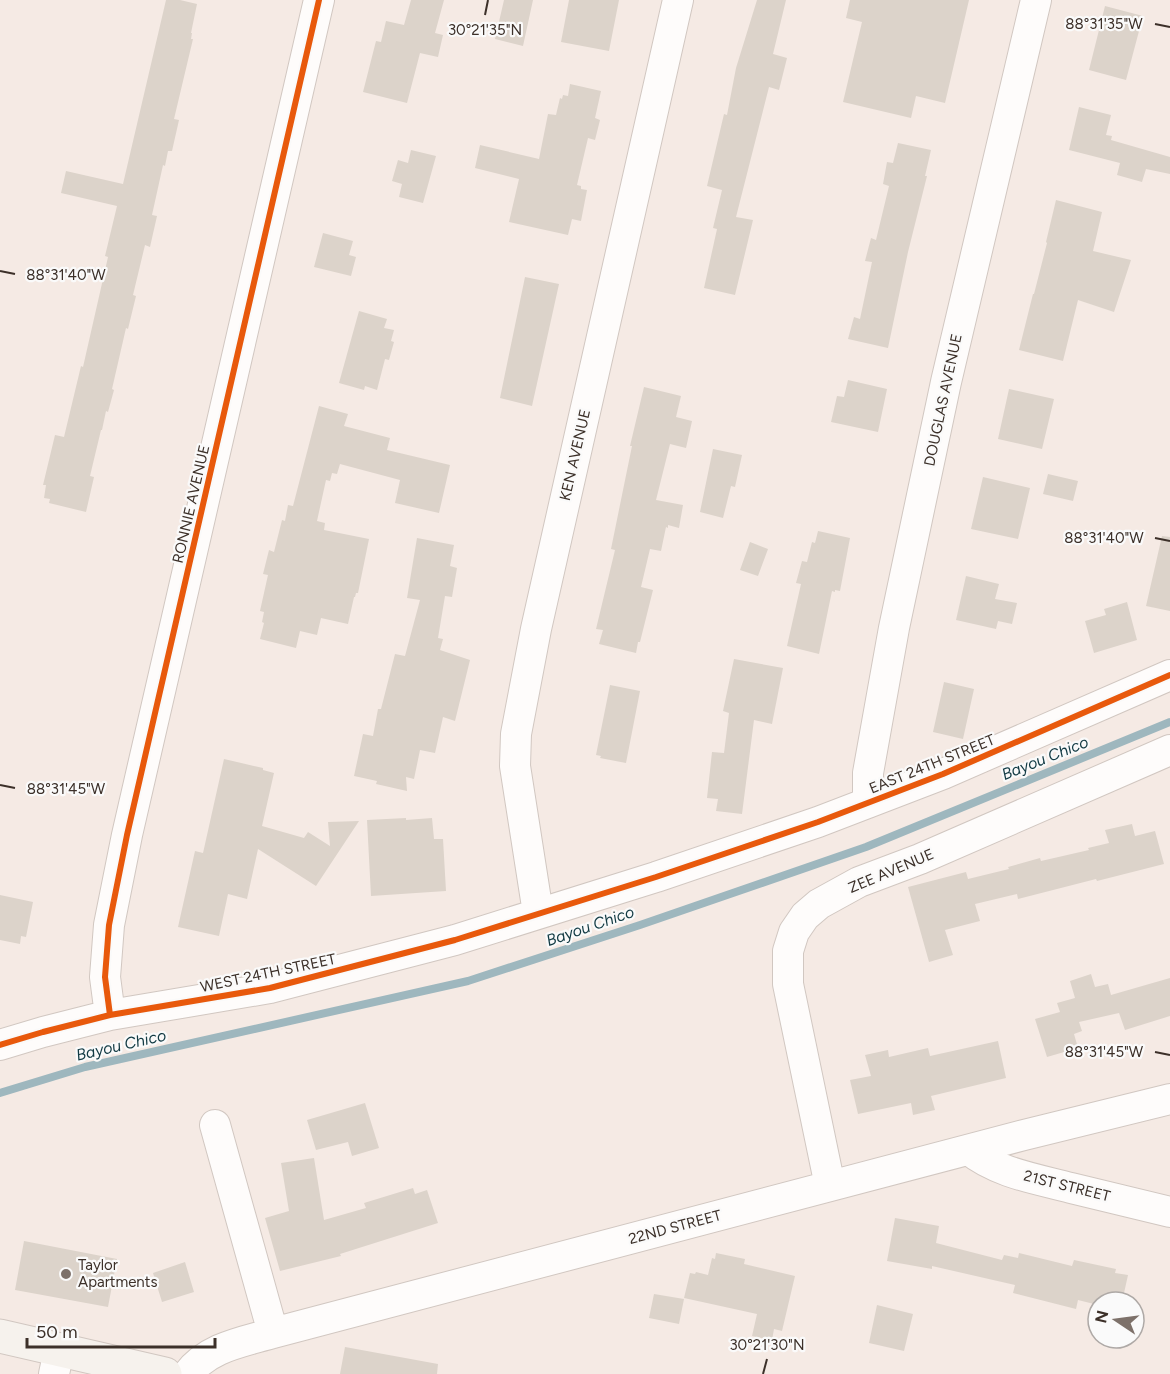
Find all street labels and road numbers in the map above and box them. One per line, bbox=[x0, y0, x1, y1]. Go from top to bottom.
street label: DOUGLAS AVENUE bbox=[920, 332, 966, 468]
street label: KEN AVENUE bbox=[556, 408, 594, 502]
street label: RONNIE AVENUE bbox=[169, 443, 213, 565]
street label: EAST 24TH STREET bbox=[866, 730, 998, 797]
street label: ZEE AVENUE bbox=[846, 845, 936, 897]
street label: WEST 24TH STREET bbox=[198, 950, 338, 996]
street label: 21ST STREET bbox=[1022, 1167, 1113, 1206]
street label: 22ND STREET bbox=[627, 1206, 724, 1248]

